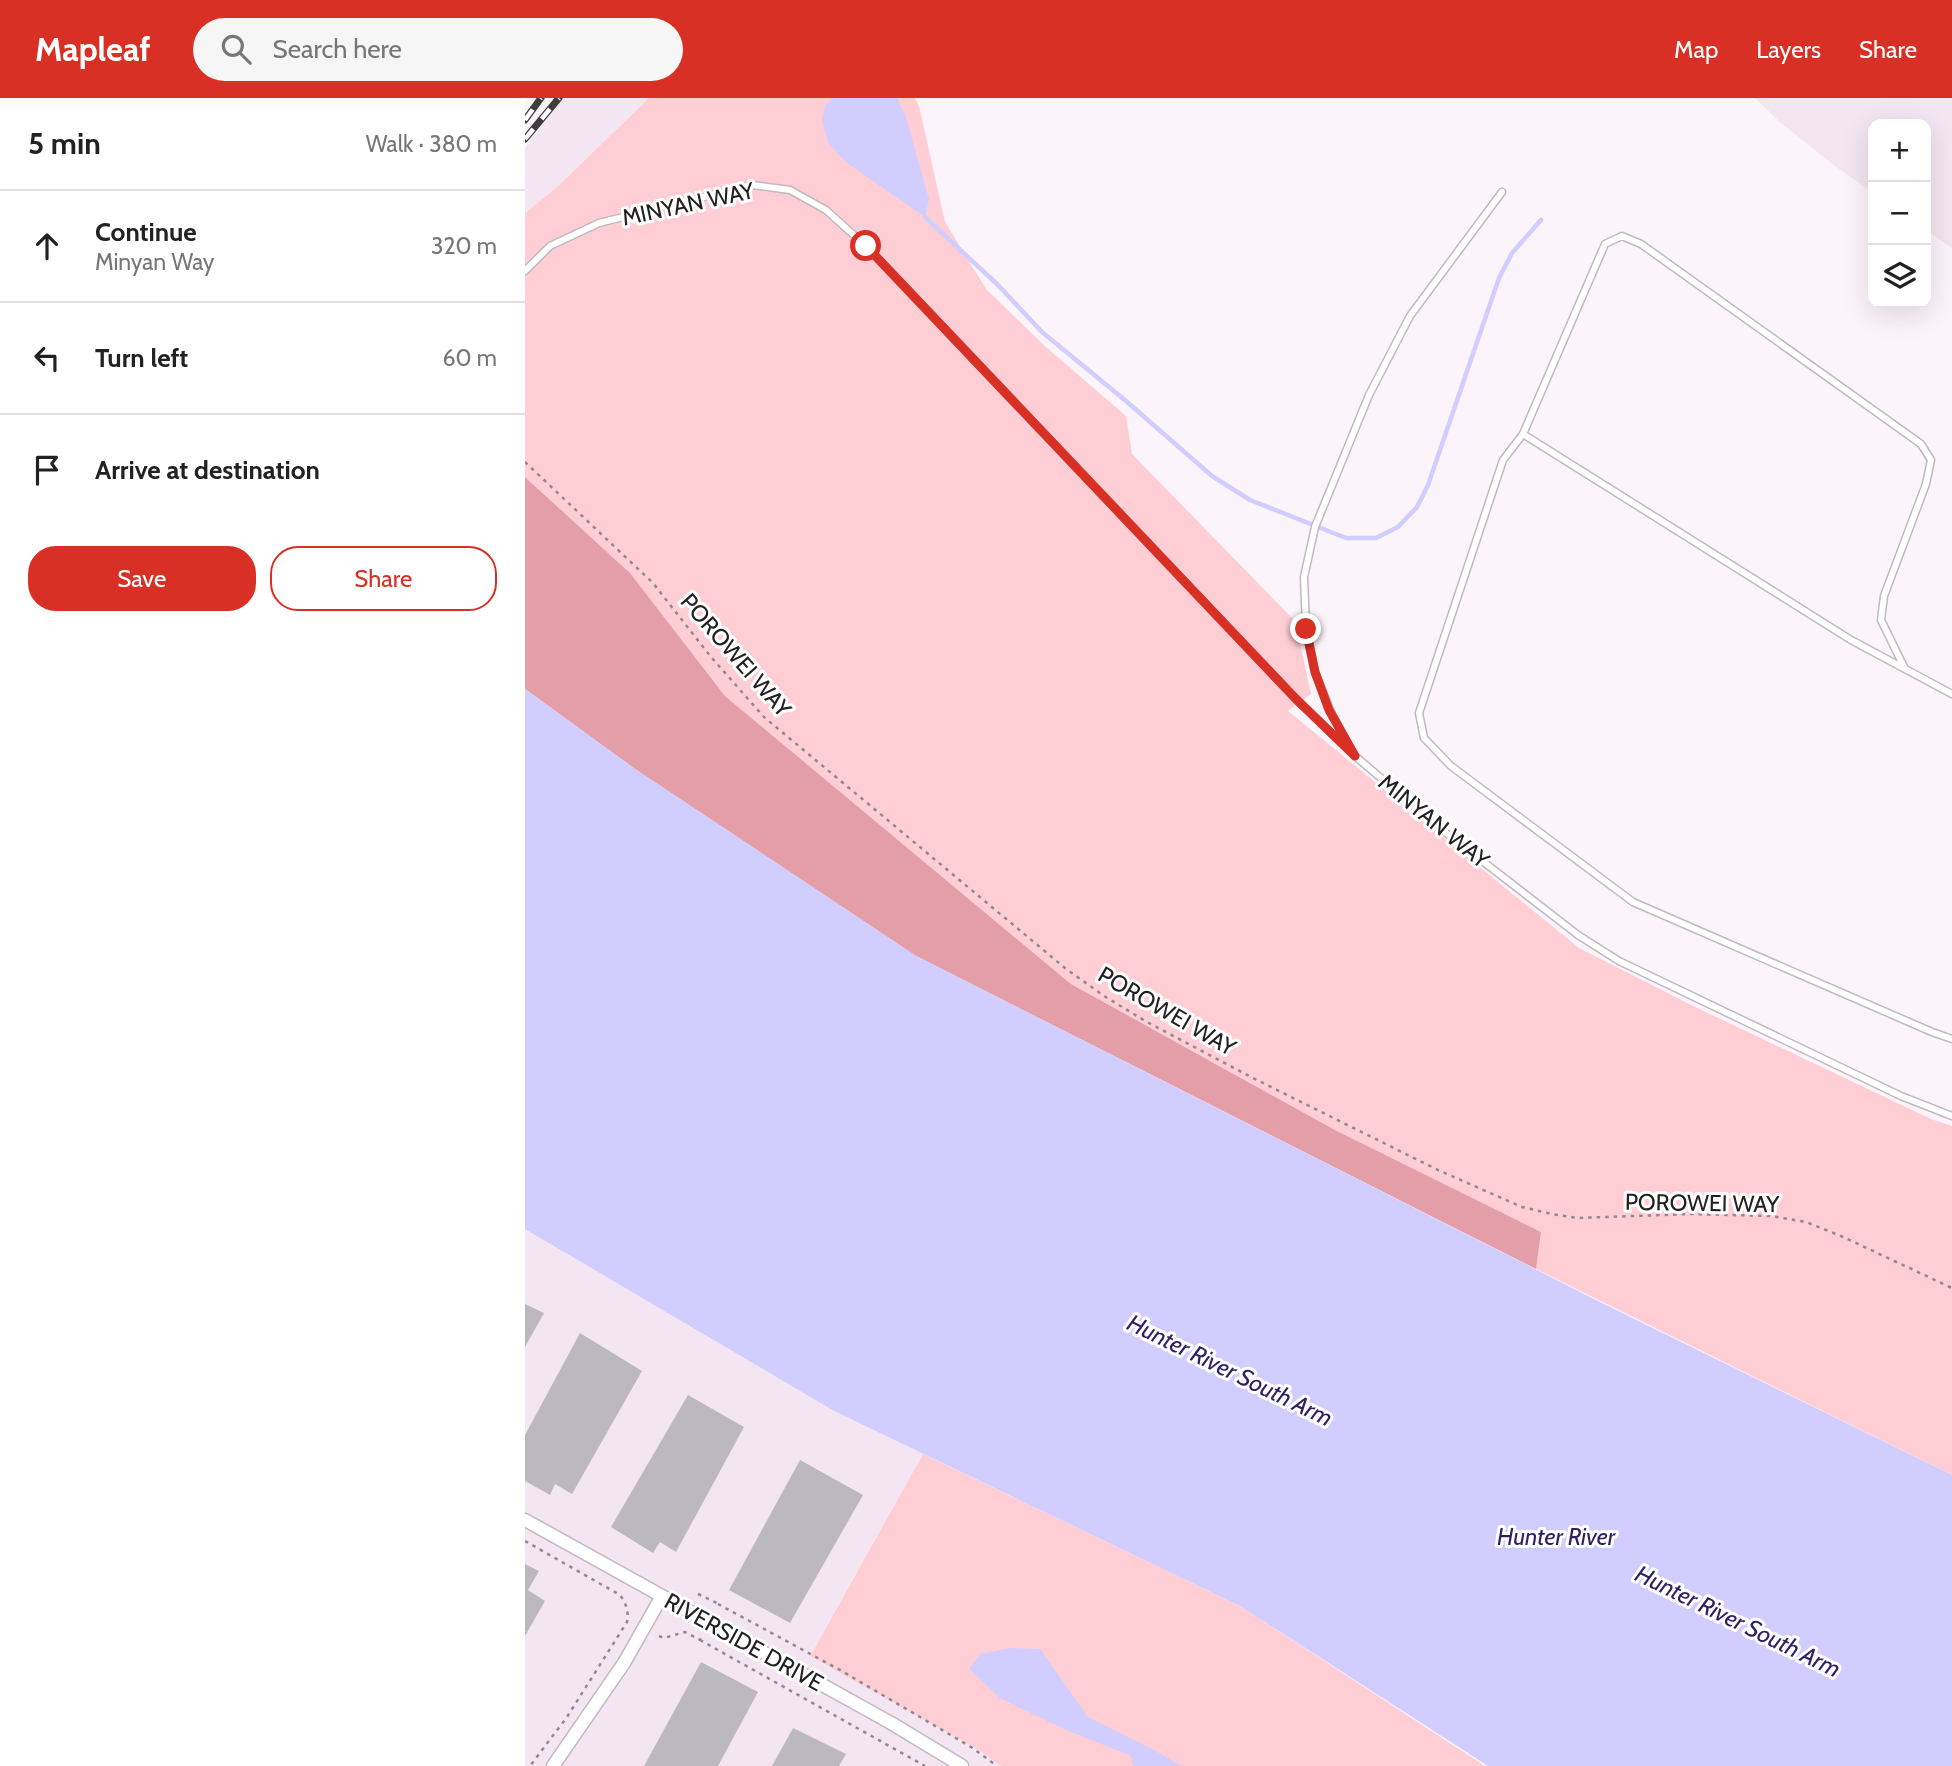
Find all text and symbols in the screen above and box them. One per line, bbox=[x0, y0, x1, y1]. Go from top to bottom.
search box bbox=[193, 18, 683, 81]
text: Mapleaf bbox=[35, 29, 151, 69]
icon: search bbox=[217, 30, 255, 68]
text: Search here bbox=[273, 33, 402, 65]
text: Map bbox=[1674, 35, 1718, 64]
text: Layers bbox=[1756, 35, 1821, 64]
text: Share bbox=[1859, 35, 1917, 64]
map controls bbox=[1868, 119, 1931, 308]
button: + bbox=[1868, 119, 1931, 182]
text: 5 min bbox=[28, 125, 101, 162]
text: Walk · 380 m bbox=[366, 130, 497, 158]
street label: MINYAN WAY bbox=[619, 176, 758, 232]
button: − bbox=[1868, 182, 1931, 245]
text: Continue bbox=[95, 216, 197, 248]
icon: ahead bbox=[28, 227, 66, 265]
route start bbox=[850, 230, 881, 261]
text: 320 m bbox=[431, 232, 497, 260]
button: layers bbox=[1868, 245, 1931, 308]
text: Minyan Way bbox=[95, 248, 214, 276]
icon: left bbox=[28, 339, 66, 377]
text: Turn left bbox=[95, 342, 188, 374]
text: 60 m bbox=[443, 344, 497, 372]
icon: arrive bbox=[28, 451, 66, 489]
text: Arrive at destination bbox=[95, 454, 320, 486]
button: Save bbox=[28, 546, 256, 611]
button: Share bbox=[270, 546, 497, 611]
street label: POROWEI WAY bbox=[675, 588, 798, 723]
route end bbox=[1290, 613, 1321, 644]
street label: MINYAN WAY bbox=[1373, 768, 1496, 875]
street label: POROWEI WAY bbox=[1093, 960, 1242, 1062]
street label: POROWEI WAY bbox=[1625, 1188, 1780, 1218]
water label: Hunter River South Arm bbox=[1123, 1308, 1337, 1432]
water label: Hunter River bbox=[1497, 1522, 1617, 1551]
water label: Hunter River South Arm bbox=[1631, 1559, 1845, 1683]
street label: RIVERSIDE DRIVE bbox=[660, 1587, 828, 1697]

